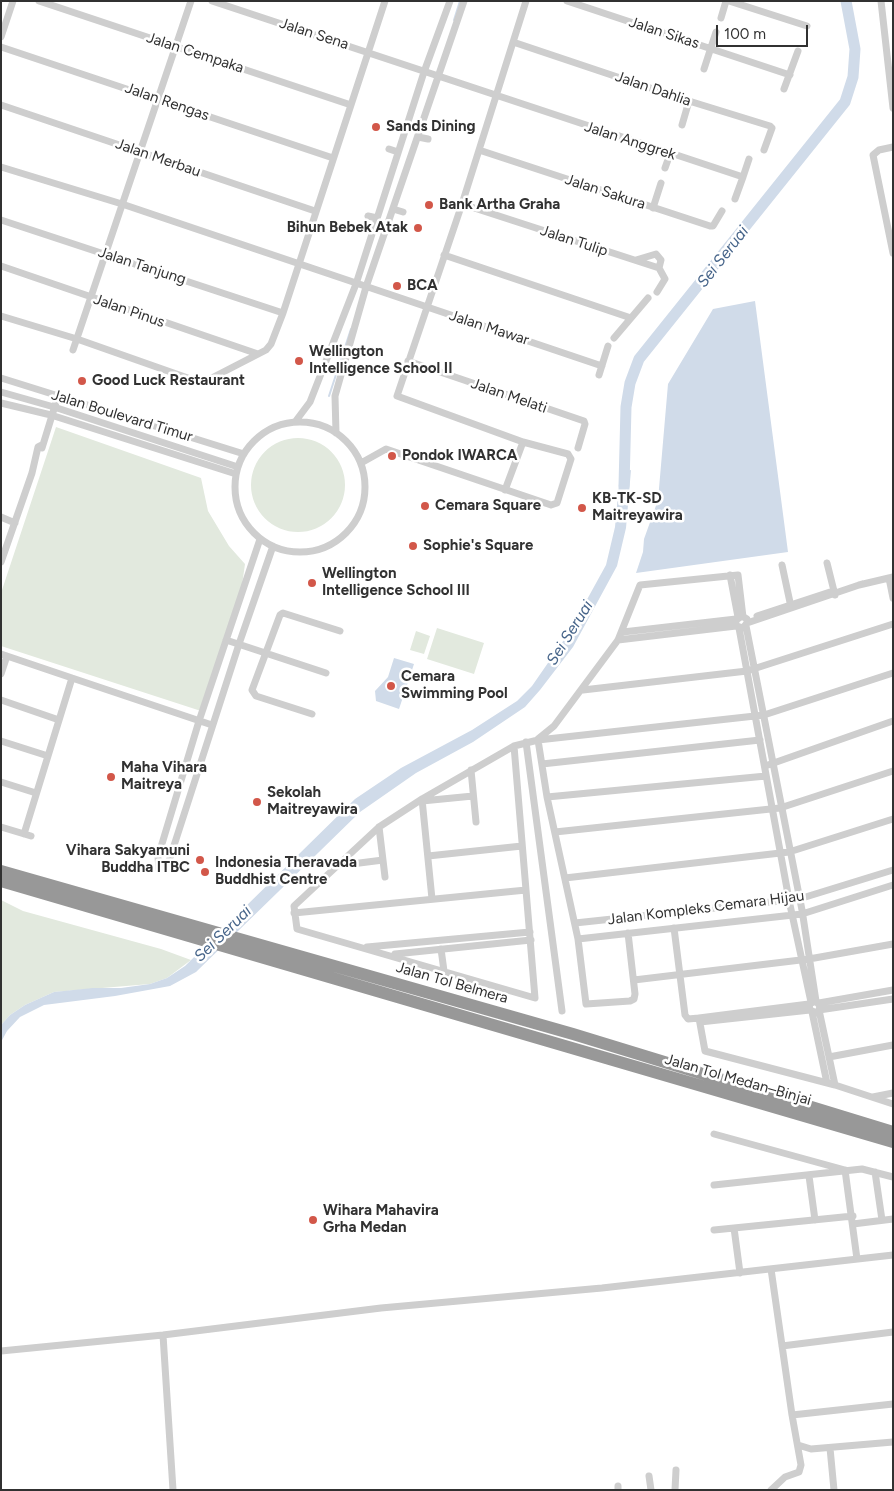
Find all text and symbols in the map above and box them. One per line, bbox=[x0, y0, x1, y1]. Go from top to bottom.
street label: Jalan Sikas bbox=[627, 13, 701, 53]
street label: Jalan Sena bbox=[277, 14, 351, 54]
scale bar bbox=[719, 15, 812, 47]
text: 100 m bbox=[724, 25, 766, 43]
street label: Jalan Cempaka bbox=[144, 29, 246, 77]
street label: Jalan Dahlia bbox=[613, 68, 693, 110]
street label: Jalan Rengas bbox=[123, 79, 211, 125]
place label: Sands Dining bbox=[386, 118, 476, 136]
street label: Jalan Anggrek bbox=[582, 118, 678, 164]
marker: Sands Dining bbox=[370, 121, 382, 133]
street label: Jalan Merbau bbox=[113, 135, 203, 181]
street label: Jalan Sakura bbox=[562, 171, 648, 213]
place label: Bank Artha Graha bbox=[439, 196, 560, 214]
marker: Bank Artha Graha bbox=[423, 199, 435, 211]
place label: Bihun Bebek Atak bbox=[287, 219, 408, 237]
marker: Bihun Bebek Atak bbox=[412, 222, 424, 234]
street label: Jalan Tulip bbox=[538, 222, 610, 260]
water label: Sei Seruai bbox=[693, 223, 753, 291]
street label: Jalan Tanjung bbox=[96, 243, 188, 289]
place label: BCA bbox=[407, 277, 438, 295]
marker: BCA bbox=[391, 280, 403, 292]
street label: Jalan Pinus bbox=[91, 290, 167, 332]
street label: Jalan Mawar bbox=[447, 307, 531, 349]
place label: Wellington Intelligence School II bbox=[309, 343, 452, 378]
marker: Wellington Intelligence School II bbox=[293, 355, 305, 367]
place label: Good Luck Restaurant bbox=[92, 372, 245, 390]
marker: Good Luck Restaurant bbox=[76, 375, 88, 387]
street label: Jalan Melati bbox=[469, 375, 549, 417]
street label: Jalan Boulevard Timur bbox=[49, 386, 195, 446]
place label: Pondok IWARCA bbox=[402, 447, 517, 465]
marker: Pondok IWARCA bbox=[386, 450, 398, 462]
place label: KB-TK-SD Maitreyawira bbox=[592, 490, 683, 525]
place label: Cemara Square bbox=[435, 497, 541, 515]
marker: Cemara Square bbox=[419, 500, 431, 512]
marker: KB-TK-SD Maitreyawira bbox=[576, 502, 588, 514]
place label: Sophie's Square bbox=[423, 537, 533, 555]
marker: Sophie's Square bbox=[407, 540, 419, 552]
place label: Wellington Intelligence School III bbox=[322, 565, 470, 600]
marker: Wellington Intelligence School III bbox=[306, 577, 318, 589]
water label: Sei Seruai bbox=[543, 597, 597, 669]
place label: Cemara Swimming Pool bbox=[401, 668, 508, 703]
marker: Cemara Swimming Pool bbox=[385, 680, 397, 692]
place label: Maha Vihara Maitreya bbox=[121, 759, 207, 794]
marker: Maha Vihara Maitreya bbox=[105, 771, 117, 783]
place label: Sekolah Maitreyawira bbox=[267, 784, 358, 819]
marker: Sekolah Maitreyawira bbox=[251, 796, 263, 808]
place label: Vihara Sakyamuni Buddha ITBC bbox=[66, 842, 190, 877]
marker: Vihara Sakyamuni Buddha ITBC bbox=[194, 854, 206, 866]
place label: Indonesia Theravada Buddhist Centre bbox=[215, 854, 357, 889]
marker: Indonesia Theravada Buddhist Centre bbox=[199, 866, 211, 878]
street label: Jalan Kompleks Cemara Hijau bbox=[607, 887, 805, 929]
water label: Sei Seruai bbox=[190, 902, 256, 966]
street label: Jalan Tol Belmera bbox=[394, 958, 510, 1008]
street label: Jalan Tol Medan–Binjai bbox=[663, 1050, 813, 1110]
place label: Wihara Mahavira Grha Medan bbox=[323, 1202, 439, 1237]
marker: Wihara Mahavira Grha Medan bbox=[307, 1214, 319, 1226]

